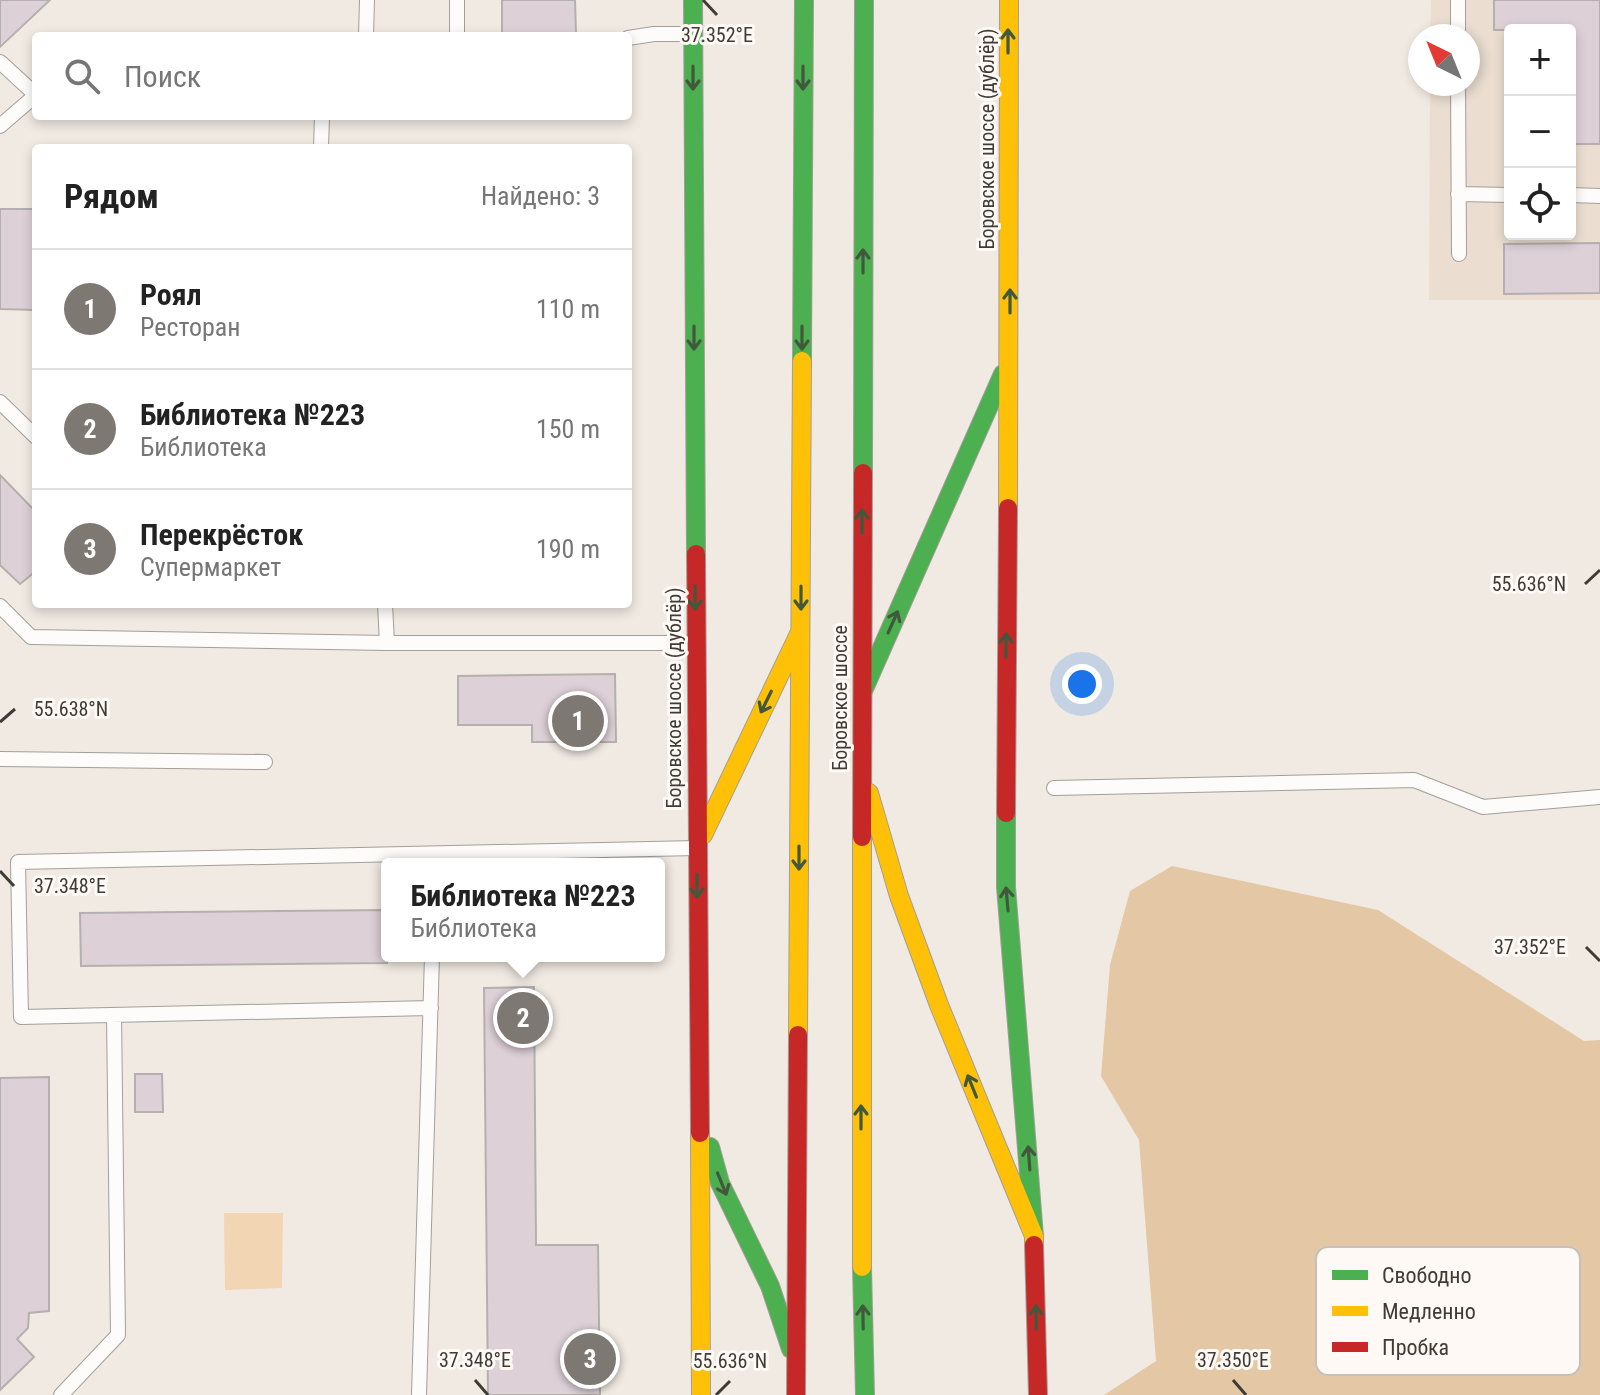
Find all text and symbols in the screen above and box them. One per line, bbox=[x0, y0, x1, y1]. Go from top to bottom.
text: 37.352°E bbox=[681, 23, 753, 47]
north arrow bbox=[1408, 24, 1480, 96]
map controls bbox=[1504, 24, 1576, 240]
button: + bbox=[1504, 24, 1576, 96]
street label: Боровское шоссе (дублёр) bbox=[975, 28, 999, 250]
one-way arrow bbox=[1000, 28, 1016, 55]
search box bbox=[32, 32, 632, 120]
icon: search bbox=[60, 54, 104, 98]
text: Поиск bbox=[124, 59, 201, 94]
one-way arrow bbox=[685, 64, 701, 91]
one-way arrow bbox=[795, 64, 811, 91]
button: − bbox=[1504, 96, 1576, 168]
button: locate bbox=[1504, 168, 1576, 240]
text: Рядом bbox=[64, 176, 159, 216]
text: Найдено: 3 bbox=[481, 181, 600, 211]
one-way arrow bbox=[855, 248, 871, 275]
text: Роял bbox=[140, 277, 202, 312]
one-way arrow bbox=[1002, 288, 1018, 315]
text: 1 bbox=[83, 294, 97, 324]
text: 110 m bbox=[536, 294, 600, 324]
text: Ресторан bbox=[140, 312, 241, 342]
one-way arrow bbox=[686, 324, 702, 351]
one-way arrow bbox=[794, 324, 810, 351]
text: Библиотека №223 bbox=[140, 397, 365, 432]
text: 2 bbox=[83, 414, 97, 444]
text: 150 m bbox=[536, 414, 600, 444]
text: Библиотека bbox=[140, 432, 267, 462]
one-way arrow bbox=[854, 508, 870, 535]
text: Перекрёсток bbox=[140, 517, 303, 552]
text: 3 bbox=[83, 534, 97, 564]
text: 190 m bbox=[536, 534, 600, 564]
text: Супермаркет bbox=[140, 552, 281, 582]
text: 55.636°N bbox=[1492, 572, 1566, 596]
one-way arrow bbox=[687, 584, 703, 611]
one-way arrow bbox=[793, 584, 808, 611]
street label: Боровское шоссе (дублёр) bbox=[662, 587, 686, 809]
one-way arrow bbox=[886, 610, 901, 634]
street label: Боровское шоссе bbox=[828, 625, 852, 771]
one-way arrow bbox=[998, 632, 1014, 659]
your location bbox=[1062, 664, 1102, 704]
one-way arrow bbox=[758, 689, 773, 713]
pin: 1 bbox=[552, 691, 604, 751]
text: 55.638°N bbox=[34, 697, 108, 721]
one-way arrow bbox=[791, 844, 807, 871]
popup bbox=[381, 858, 665, 962]
one-way arrow bbox=[689, 872, 705, 899]
text: 37.348°E bbox=[34, 874, 106, 898]
text: Библиотека №223 bbox=[410, 878, 636, 913]
one-way arrow bbox=[1000, 886, 1015, 913]
text: Библиотека bbox=[410, 913, 537, 943]
text: 37.352°E bbox=[1494, 935, 1566, 959]
pin: 2 bbox=[497, 988, 549, 1048]
one-way arrow bbox=[964, 1074, 978, 1099]
one-way arrow bbox=[853, 1104, 869, 1131]
one-way arrow bbox=[1021, 1145, 1036, 1172]
one-way arrow bbox=[716, 1171, 730, 1196]
legend bbox=[1316, 1247, 1580, 1375]
text: Свободно bbox=[1382, 1263, 1472, 1288]
text: Медленно bbox=[1382, 1299, 1476, 1324]
one-way arrow bbox=[856, 1304, 871, 1331]
one-way arrow bbox=[1028, 1304, 1044, 1331]
pin: 3 bbox=[564, 1329, 616, 1389]
text: Пробка bbox=[1382, 1335, 1449, 1360]
text: 37.348°E bbox=[439, 1348, 511, 1372]
text: 37.350°E bbox=[1197, 1348, 1269, 1372]
text: 55.636°N bbox=[693, 1349, 767, 1373]

